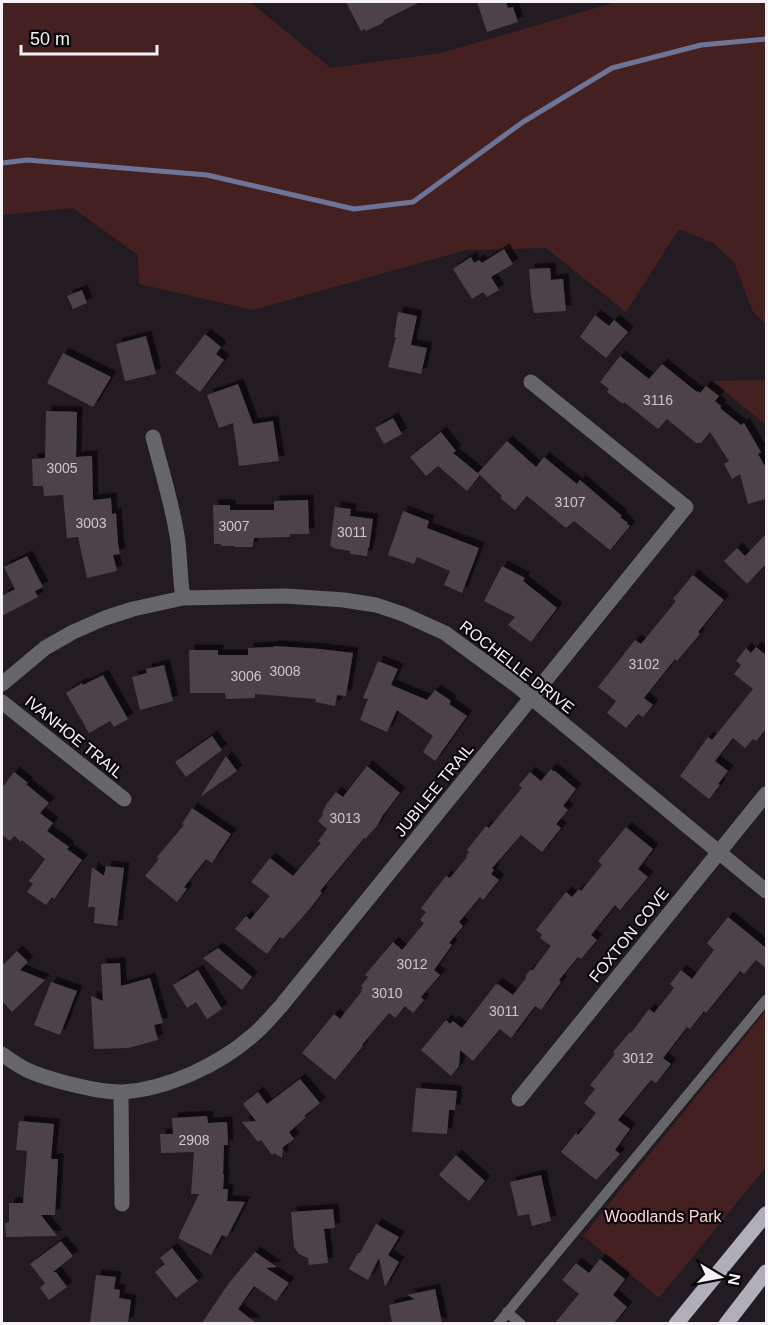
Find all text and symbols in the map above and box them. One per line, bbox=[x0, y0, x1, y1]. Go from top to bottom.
scale bar bbox=[21, 18, 158, 56]
text: 50 m bbox=[30, 29, 70, 49]
house number: 3116 bbox=[643, 392, 673, 408]
house number: 3005 bbox=[46, 460, 78, 476]
house number: 3107 bbox=[554, 494, 586, 510]
house number: 3003 bbox=[75, 515, 107, 531]
house number: 3007 bbox=[218, 518, 250, 534]
house number: 3011 bbox=[337, 524, 367, 540]
street label: ROCHELLE DRIVE bbox=[457, 617, 577, 717]
house number: 3102 bbox=[628, 656, 660, 672]
house number: 3008 bbox=[269, 663, 301, 679]
house number: 3006 bbox=[230, 668, 262, 684]
street label: IVANHOE TRAIL bbox=[22, 693, 126, 782]
street label: JUBILEE TRAIL bbox=[391, 740, 477, 840]
house number: 3013 bbox=[329, 810, 361, 826]
street label: FOXTON COVE bbox=[586, 885, 672, 985]
house number: 3012 bbox=[396, 956, 428, 972]
house number: 3010 bbox=[371, 985, 403, 1001]
house number: 3011 bbox=[489, 1003, 519, 1019]
house number: 3012 bbox=[622, 1050, 654, 1066]
house number: 2908 bbox=[178, 1132, 210, 1148]
park label: Woodlands Park bbox=[604, 1208, 723, 1225]
north arrow bbox=[690, 1247, 750, 1307]
text: N bbox=[725, 1272, 744, 1287]

